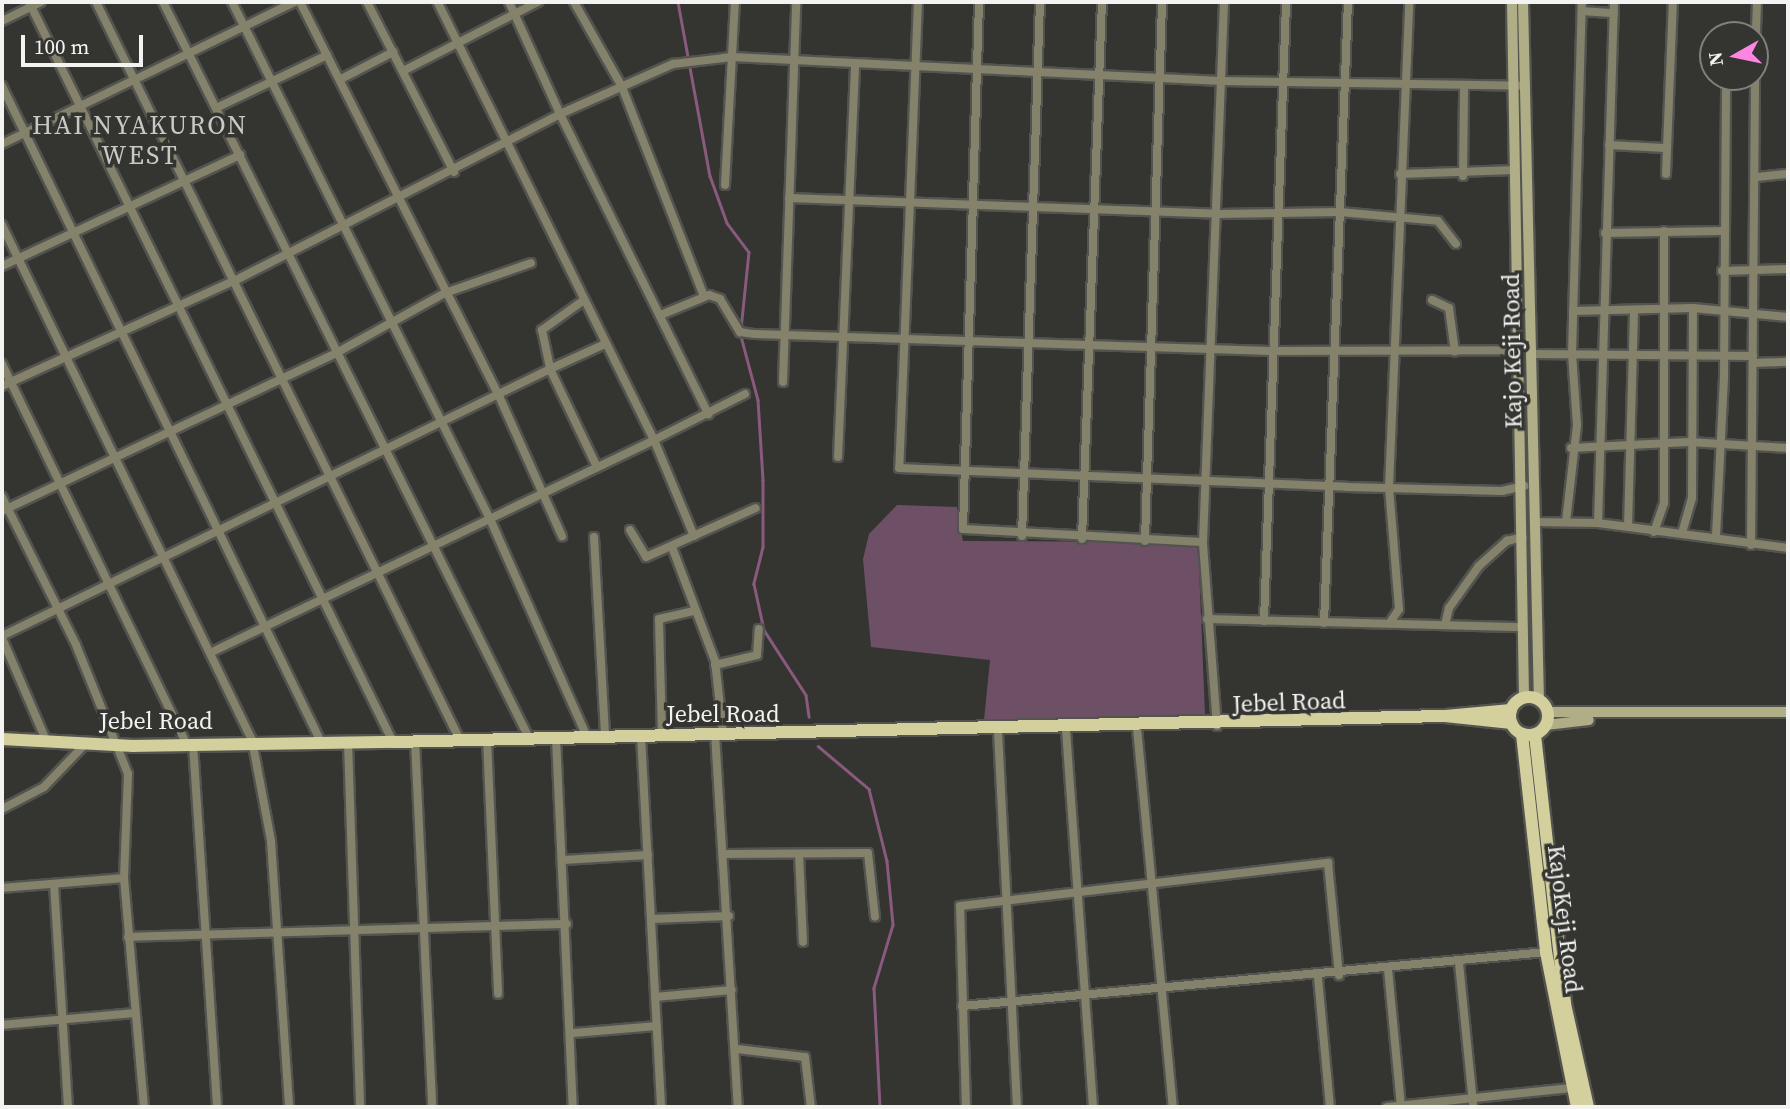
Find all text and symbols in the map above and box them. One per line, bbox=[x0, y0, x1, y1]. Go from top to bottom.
scale bar bbox=[24, 21, 147, 65]
north arrow bbox=[1699, 21, 1769, 91]
text: 100 m bbox=[34, 32, 89, 61]
text: N bbox=[1701, 50, 1729, 68]
district label: HAI NYAKURON WEST bbox=[33, 110, 247, 172]
street label: Kajo Keji Road bbox=[1496, 273, 1528, 429]
street label: Jebel Road bbox=[1232, 686, 1346, 718]
street label: Jebel Road bbox=[666, 700, 780, 728]
street label: Jebel Road bbox=[99, 707, 213, 735]
street label: KajoKeji Road bbox=[1542, 843, 1588, 995]

